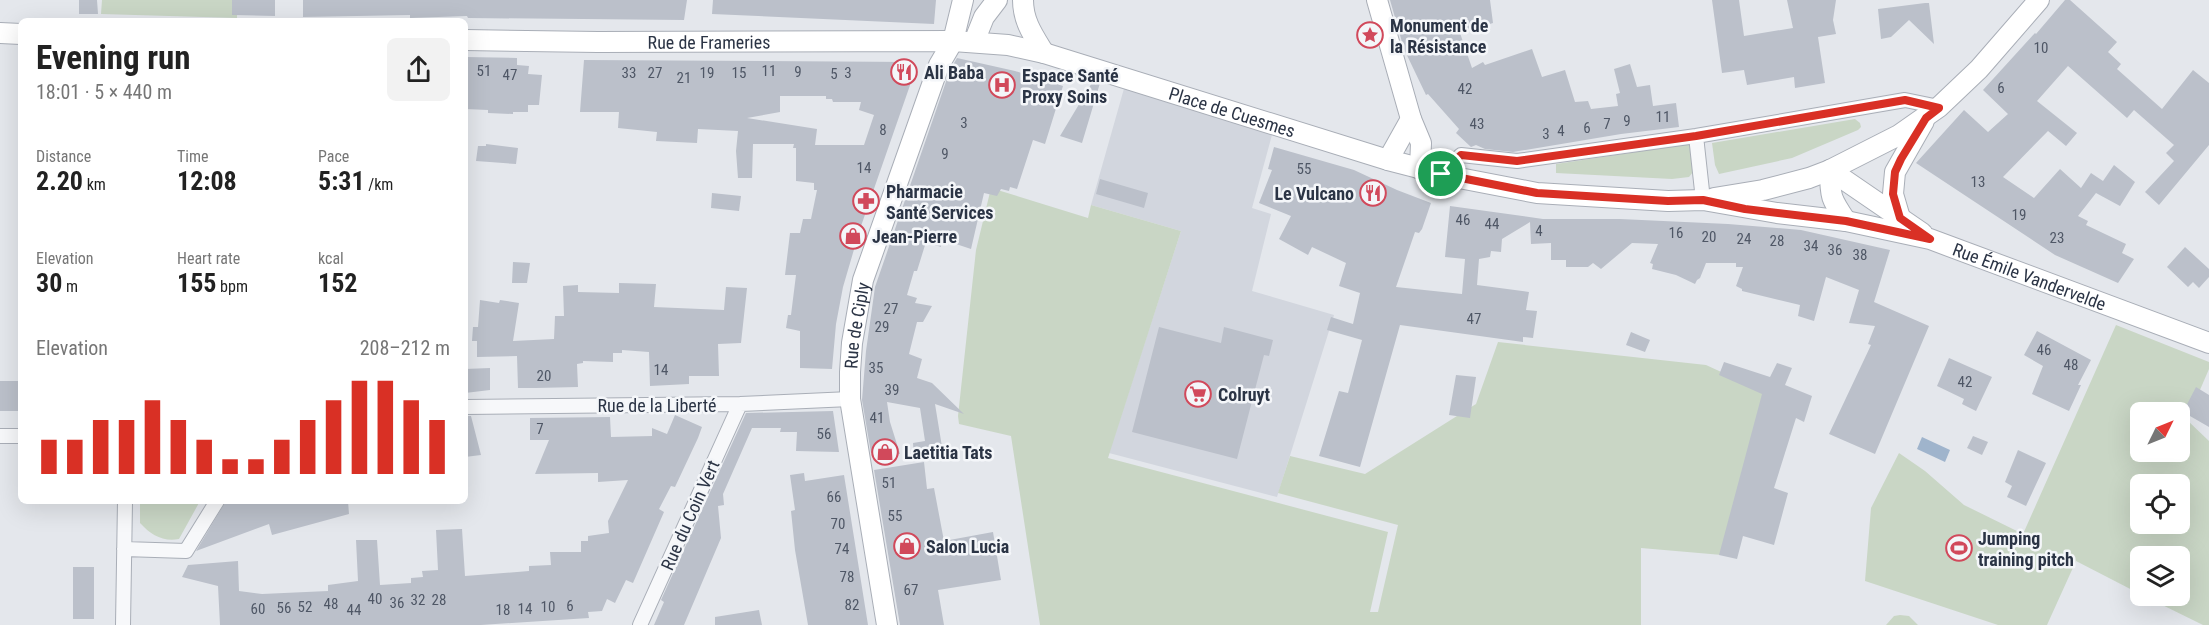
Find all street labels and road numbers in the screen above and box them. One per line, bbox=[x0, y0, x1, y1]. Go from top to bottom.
street label: Rue de Frameries bbox=[648, 31, 770, 52]
street label: Place de Cuesmes bbox=[1166, 82, 1298, 141]
street label: Rue Émile Vandervelde bbox=[1950, 238, 2109, 314]
street label: Rue de Ciply bbox=[840, 280, 873, 369]
street label: Rue de la Liberté bbox=[598, 395, 716, 416]
street label: Rue du Coin Vert bbox=[656, 457, 724, 573]

